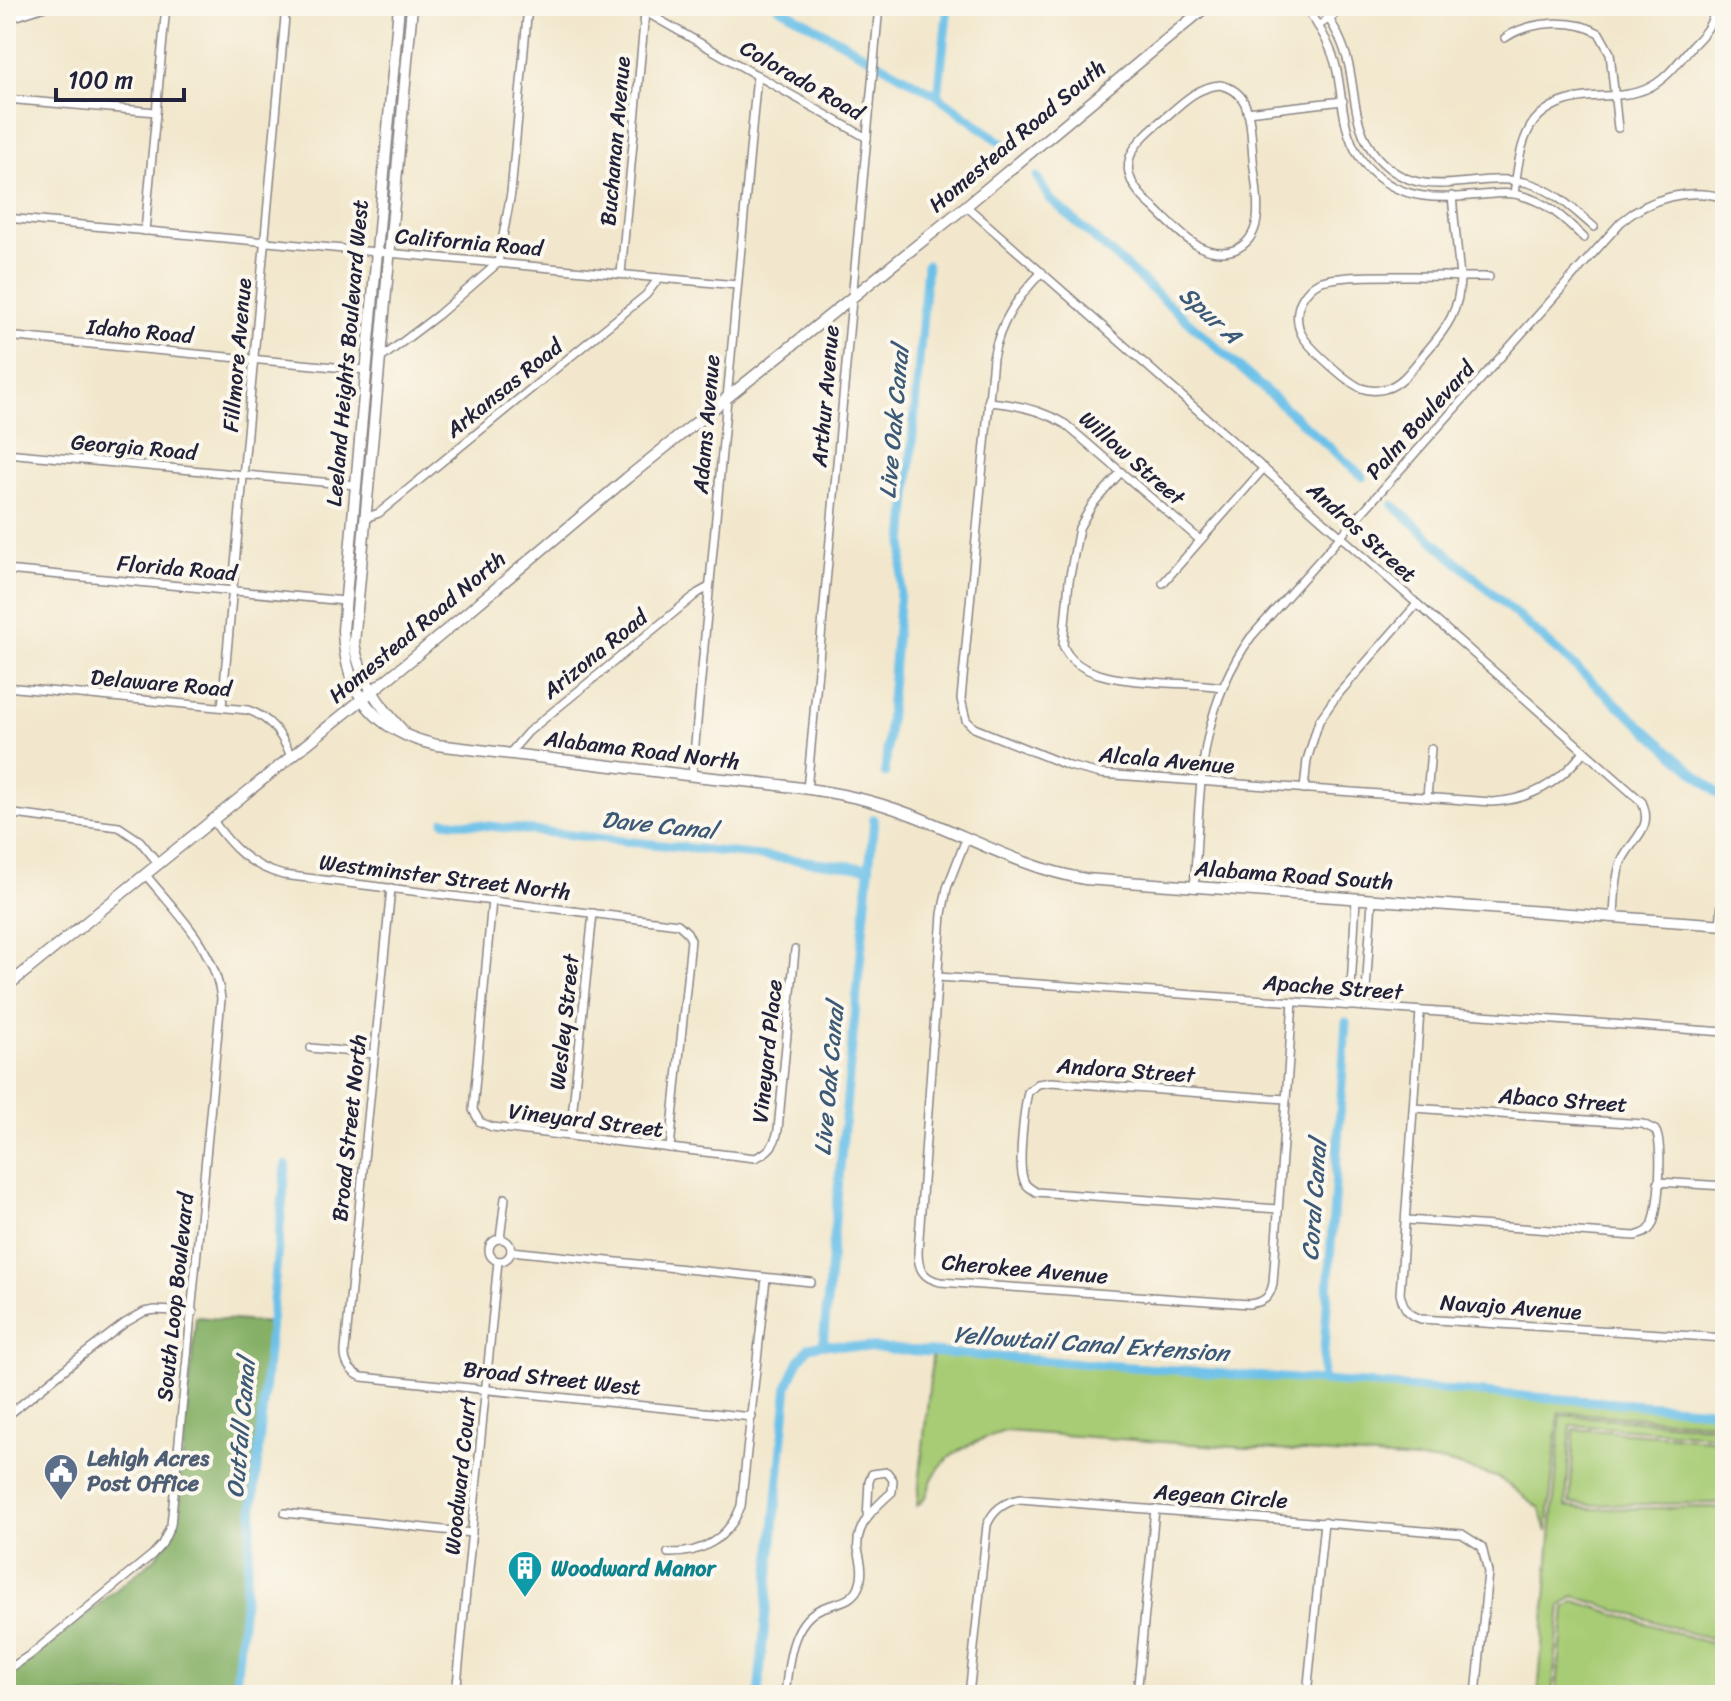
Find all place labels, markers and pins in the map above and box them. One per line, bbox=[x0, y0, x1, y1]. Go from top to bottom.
place label: Lehigh Acres Post Office bbox=[87, 1439, 210, 1503]
public building icon: Lehigh Acres Post Office bbox=[42, 1452, 80, 1502]
building icon: Woodward Manor bbox=[506, 1549, 544, 1599]
place label: Woodward Manor bbox=[551, 1549, 718, 1588]

